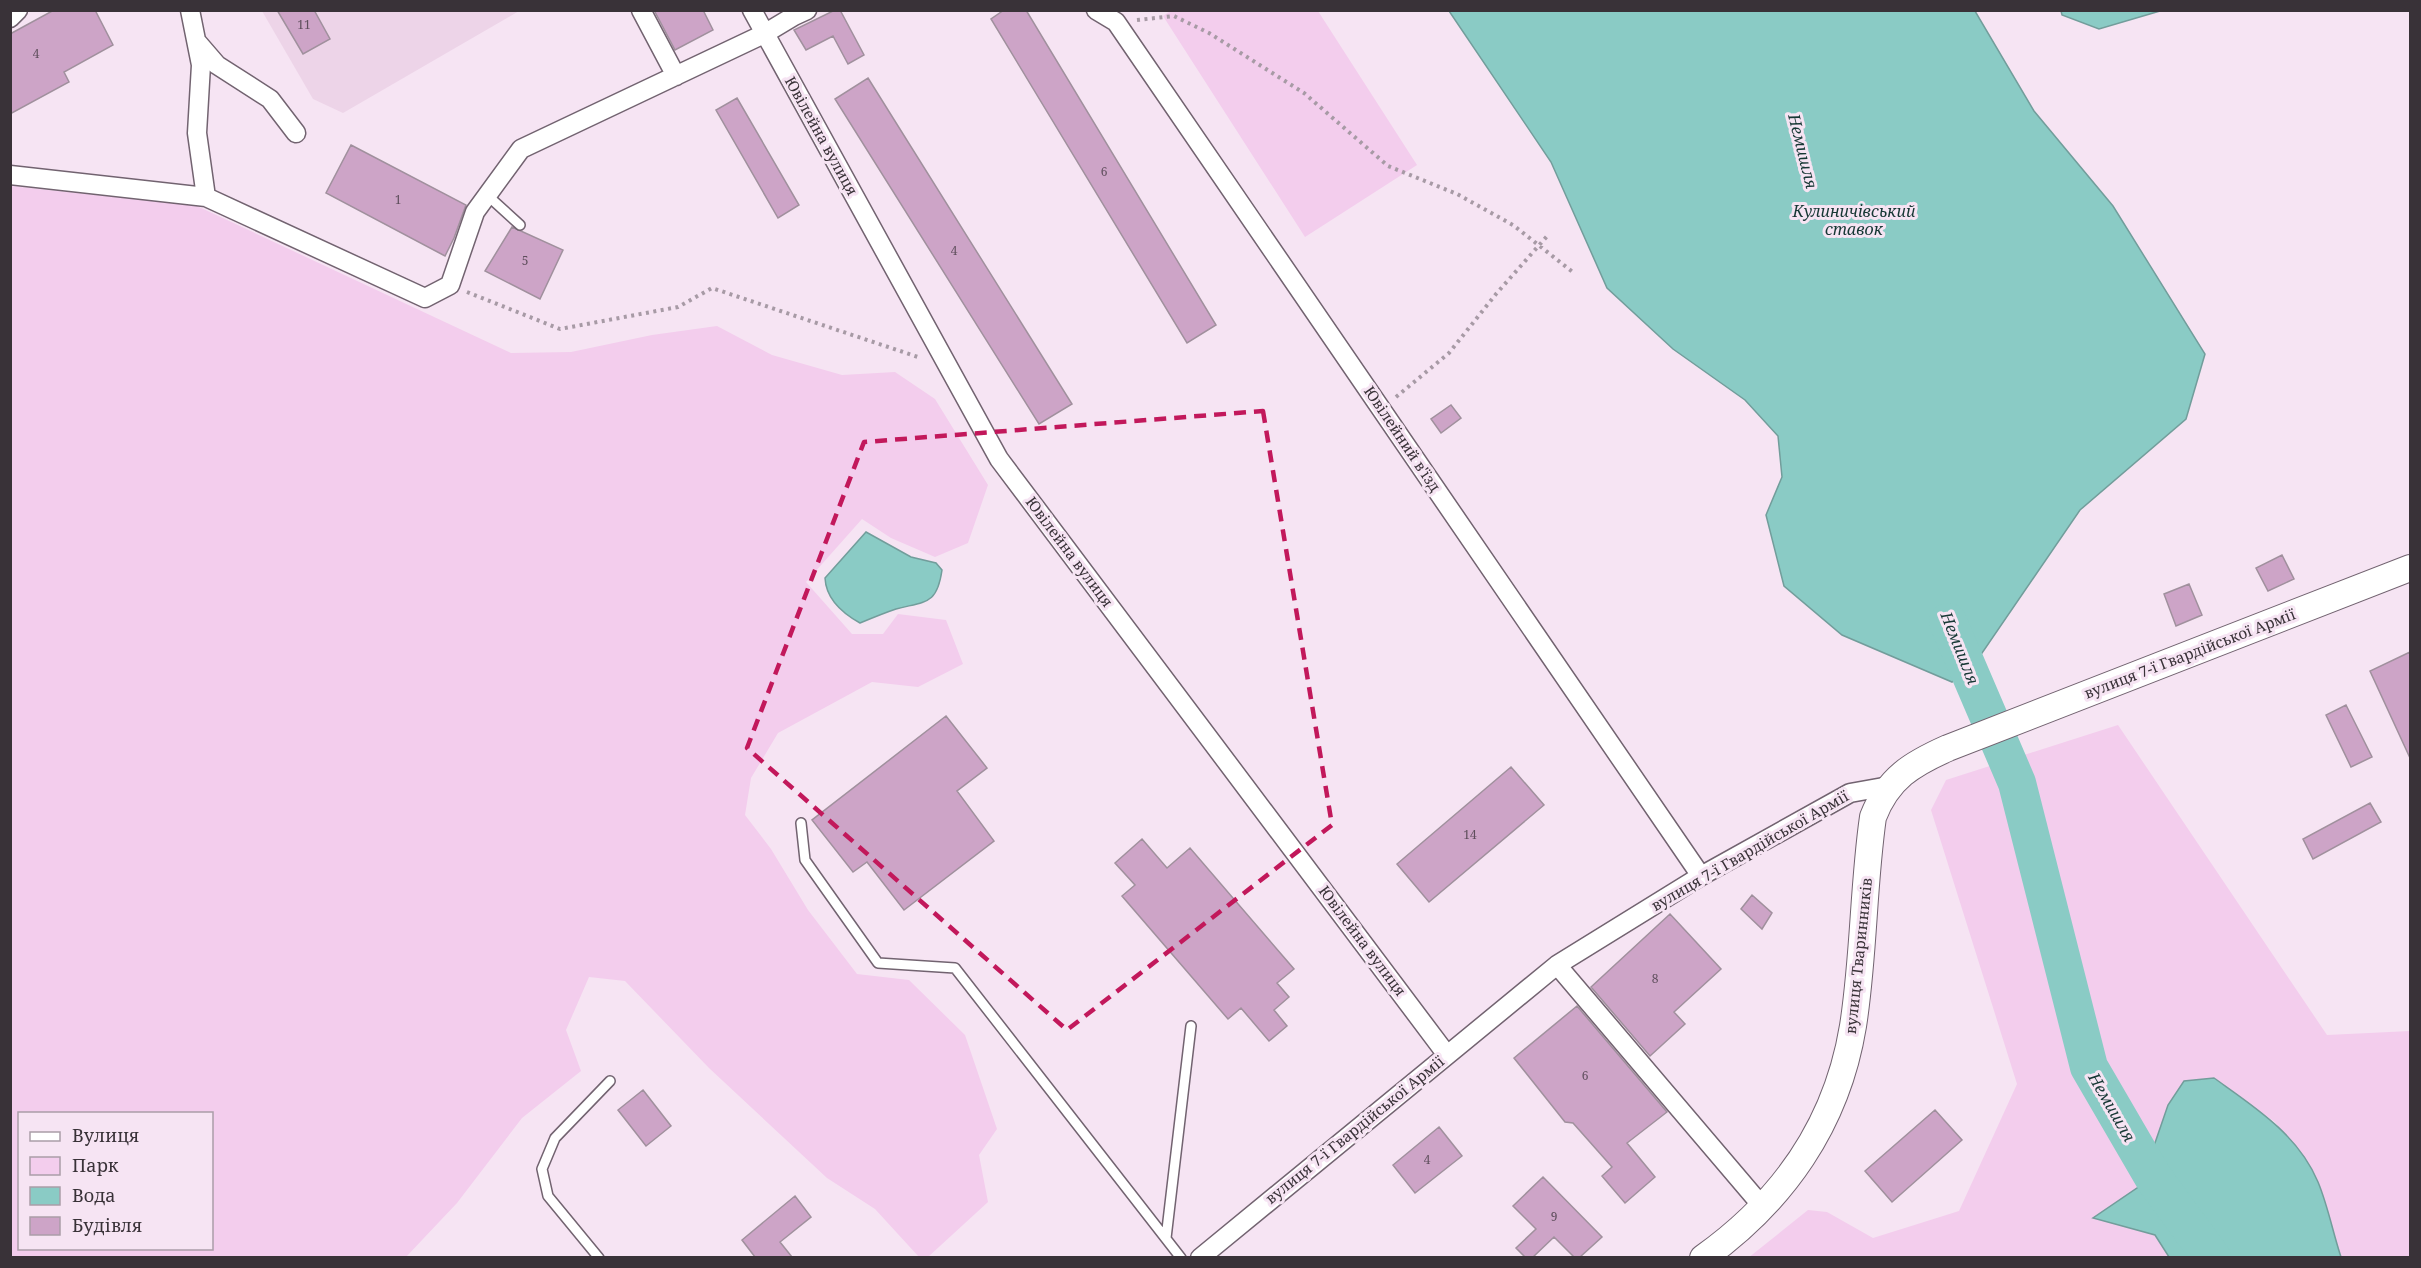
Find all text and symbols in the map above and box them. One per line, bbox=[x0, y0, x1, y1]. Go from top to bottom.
house number: 11 bbox=[297, 16, 311, 33]
house number: 4 bbox=[33, 45, 40, 62]
street label: Ювілейна вулиця bbox=[781, 72, 863, 199]
water label: Немишля bbox=[1783, 110, 1823, 191]
house number: 6 bbox=[1101, 163, 1108, 180]
house number: 1 bbox=[395, 191, 401, 208]
water label: Кулиничівський ставок bbox=[1791, 200, 1916, 240]
house number: 4 bbox=[951, 242, 958, 259]
house number: 5 bbox=[522, 252, 528, 269]
street label: Ювілейний в'їзд bbox=[1360, 382, 1446, 495]
street label: Ювілейна вулиця bbox=[1022, 492, 1118, 611]
street label: вулиця 7-ї Гвардійської Армії bbox=[2081, 603, 2298, 703]
water label: Немишля bbox=[1935, 608, 1985, 688]
street label: вулиця 7-ї Гвардійської Армії bbox=[1647, 785, 1852, 915]
house number: 14 bbox=[1463, 826, 1477, 843]
street label: вулиця Тваринників bbox=[1840, 877, 1876, 1035]
street label: Ювілейна вулиця bbox=[1315, 881, 1411, 1000]
house number: 8 bbox=[1652, 970, 1659, 987]
street label: вулиця 7-ї Гвардійської Армії bbox=[1261, 1051, 1448, 1208]
house number: 6 bbox=[1582, 1067, 1589, 1084]
water label: Немишля bbox=[2083, 1068, 2141, 1146]
legend bbox=[18, 1112, 213, 1250]
text: Вулиця bbox=[72, 1123, 139, 1147]
house number: 4 bbox=[1424, 1151, 1431, 1168]
text: Парк bbox=[72, 1153, 119, 1177]
text: Вода bbox=[72, 1183, 116, 1207]
house number: 9 bbox=[1551, 1208, 1557, 1225]
text: Будівля bbox=[72, 1213, 142, 1237]

